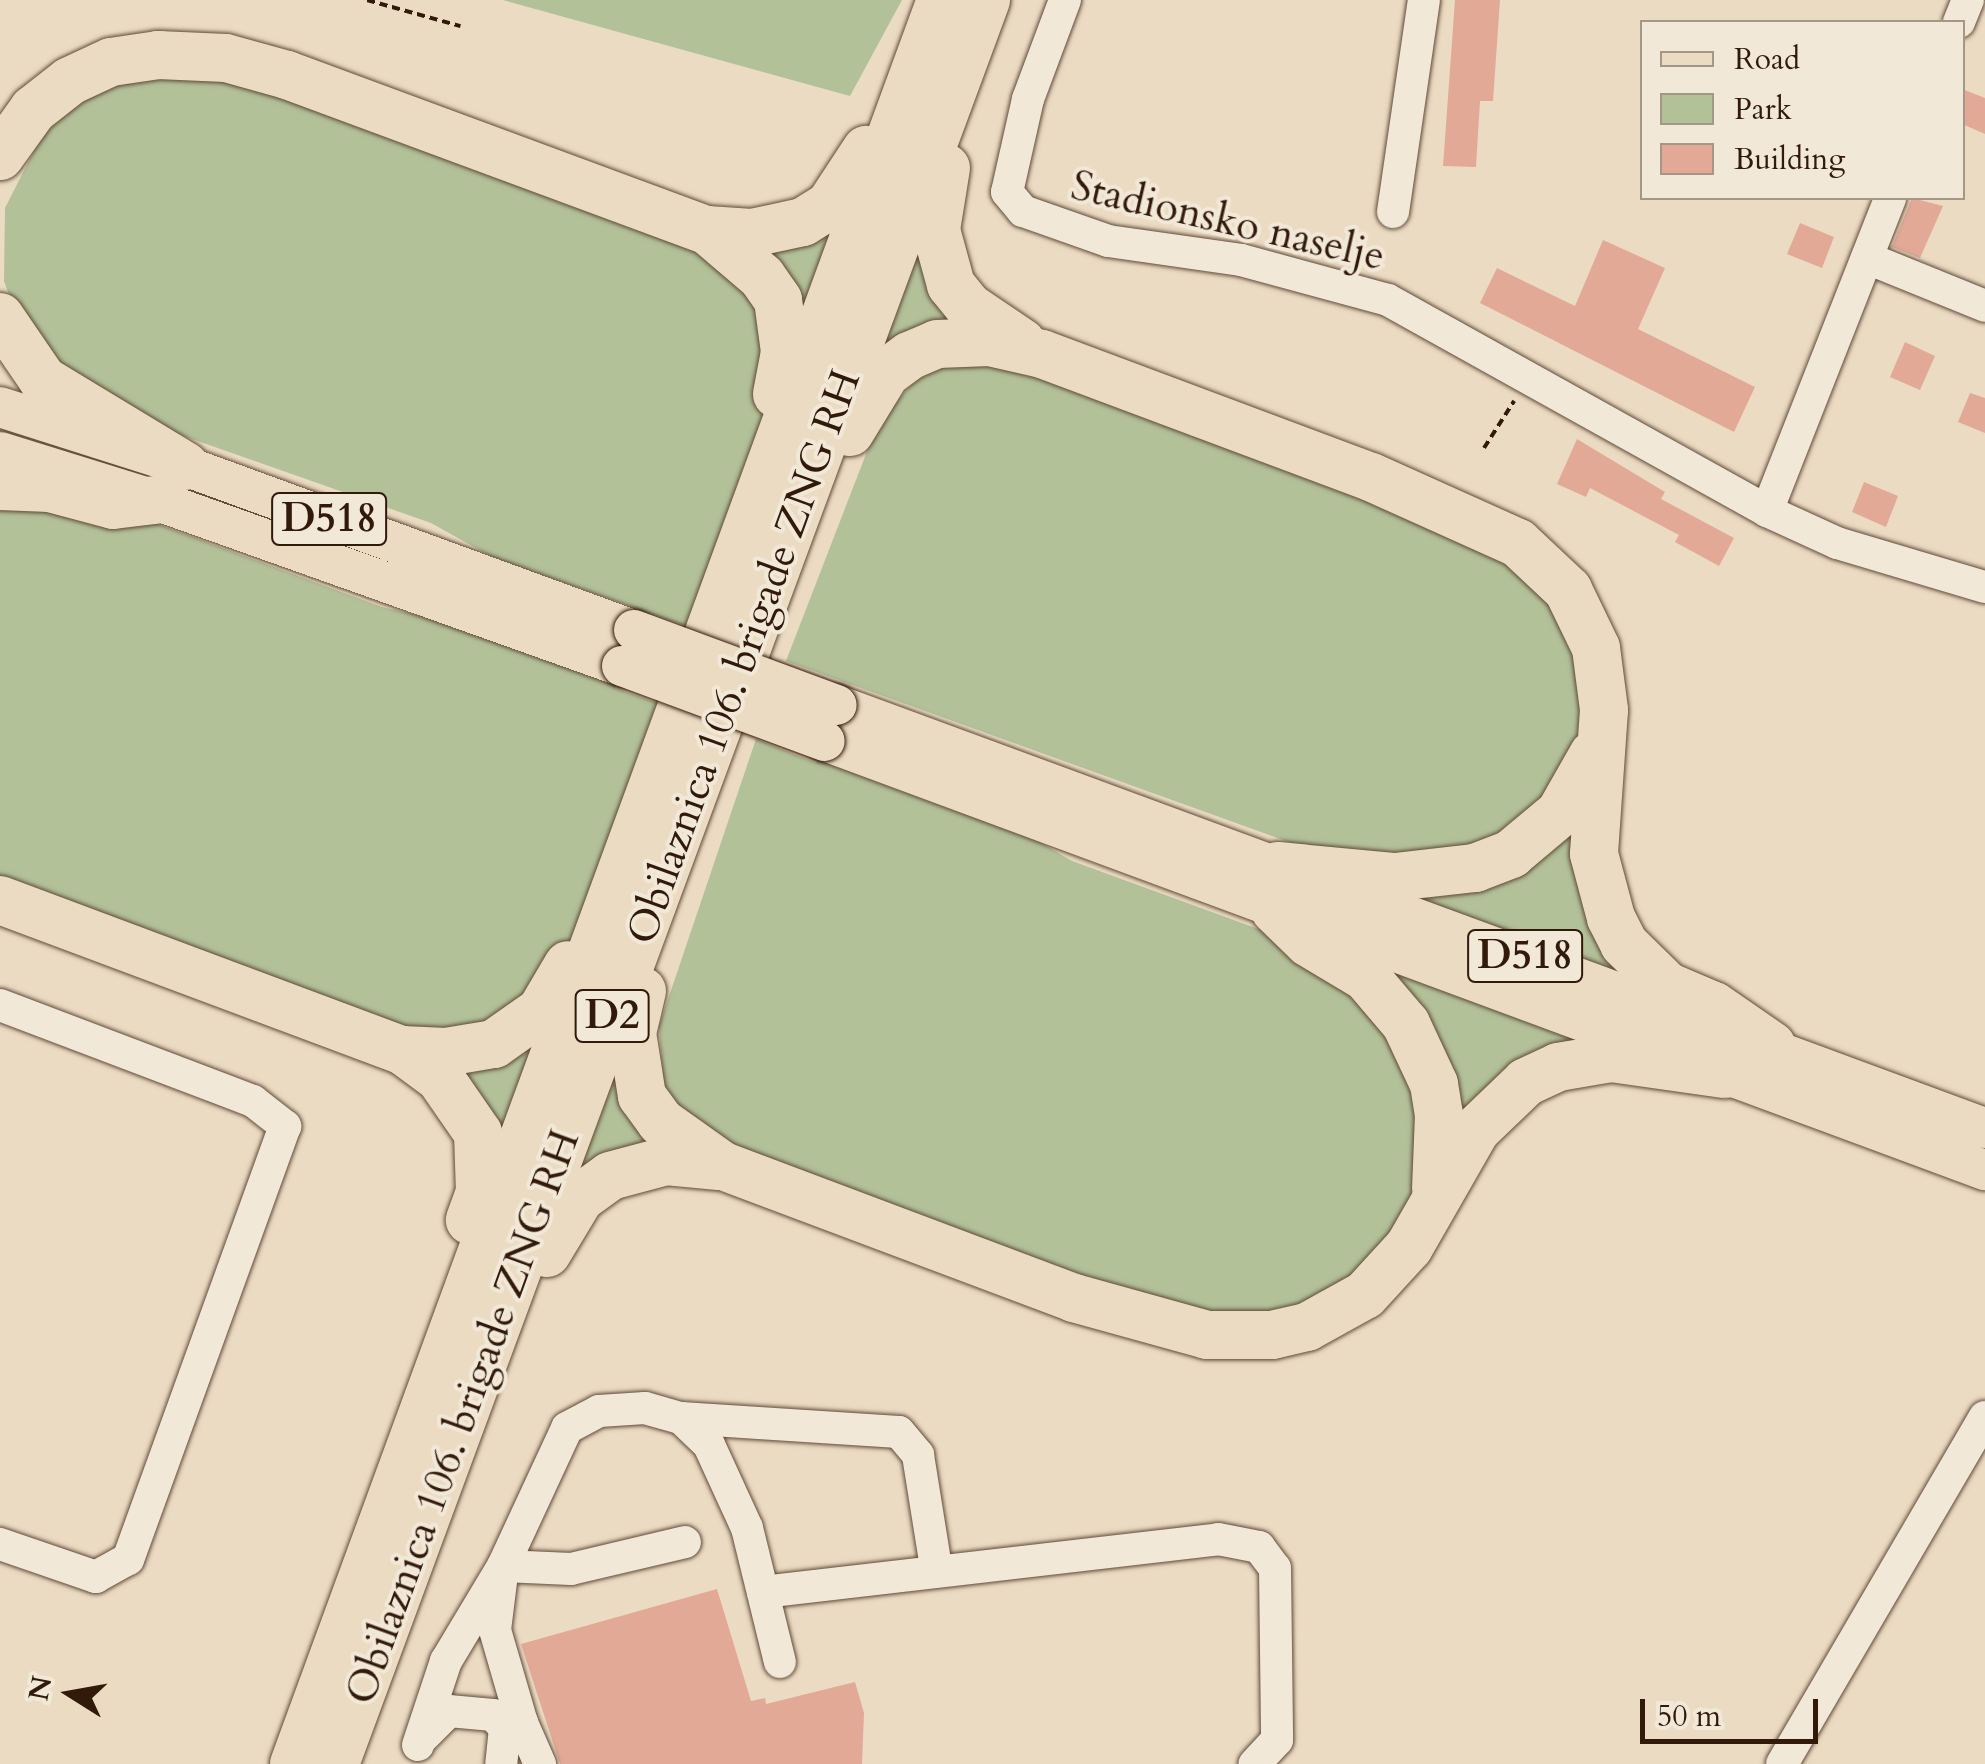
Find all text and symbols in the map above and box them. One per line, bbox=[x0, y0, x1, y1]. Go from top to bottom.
legend bbox=[1640, 20, 1965, 200]
text: Road bbox=[1734, 39, 1800, 80]
text: Park bbox=[1734, 89, 1792, 130]
text: Building bbox=[1734, 139, 1845, 180]
street label: Stadionsko naselje bbox=[1066, 160, 1390, 282]
street label: Obilaznica 106. brigade ZNG RH bbox=[616, 363, 872, 951]
road number: D518 bbox=[269, 484, 389, 554]
road number: D518 bbox=[1465, 921, 1585, 991]
road number: D2 bbox=[574, 981, 650, 1051]
street label: Obilaznica 106. brigade ZNG RH bbox=[335, 1123, 591, 1711]
north arrow bbox=[20, 1644, 120, 1744]
text: N bbox=[20, 1673, 62, 1704]
scale bar bbox=[1645, 1679, 1822, 1741]
text: 50 m bbox=[1657, 1696, 1721, 1737]

